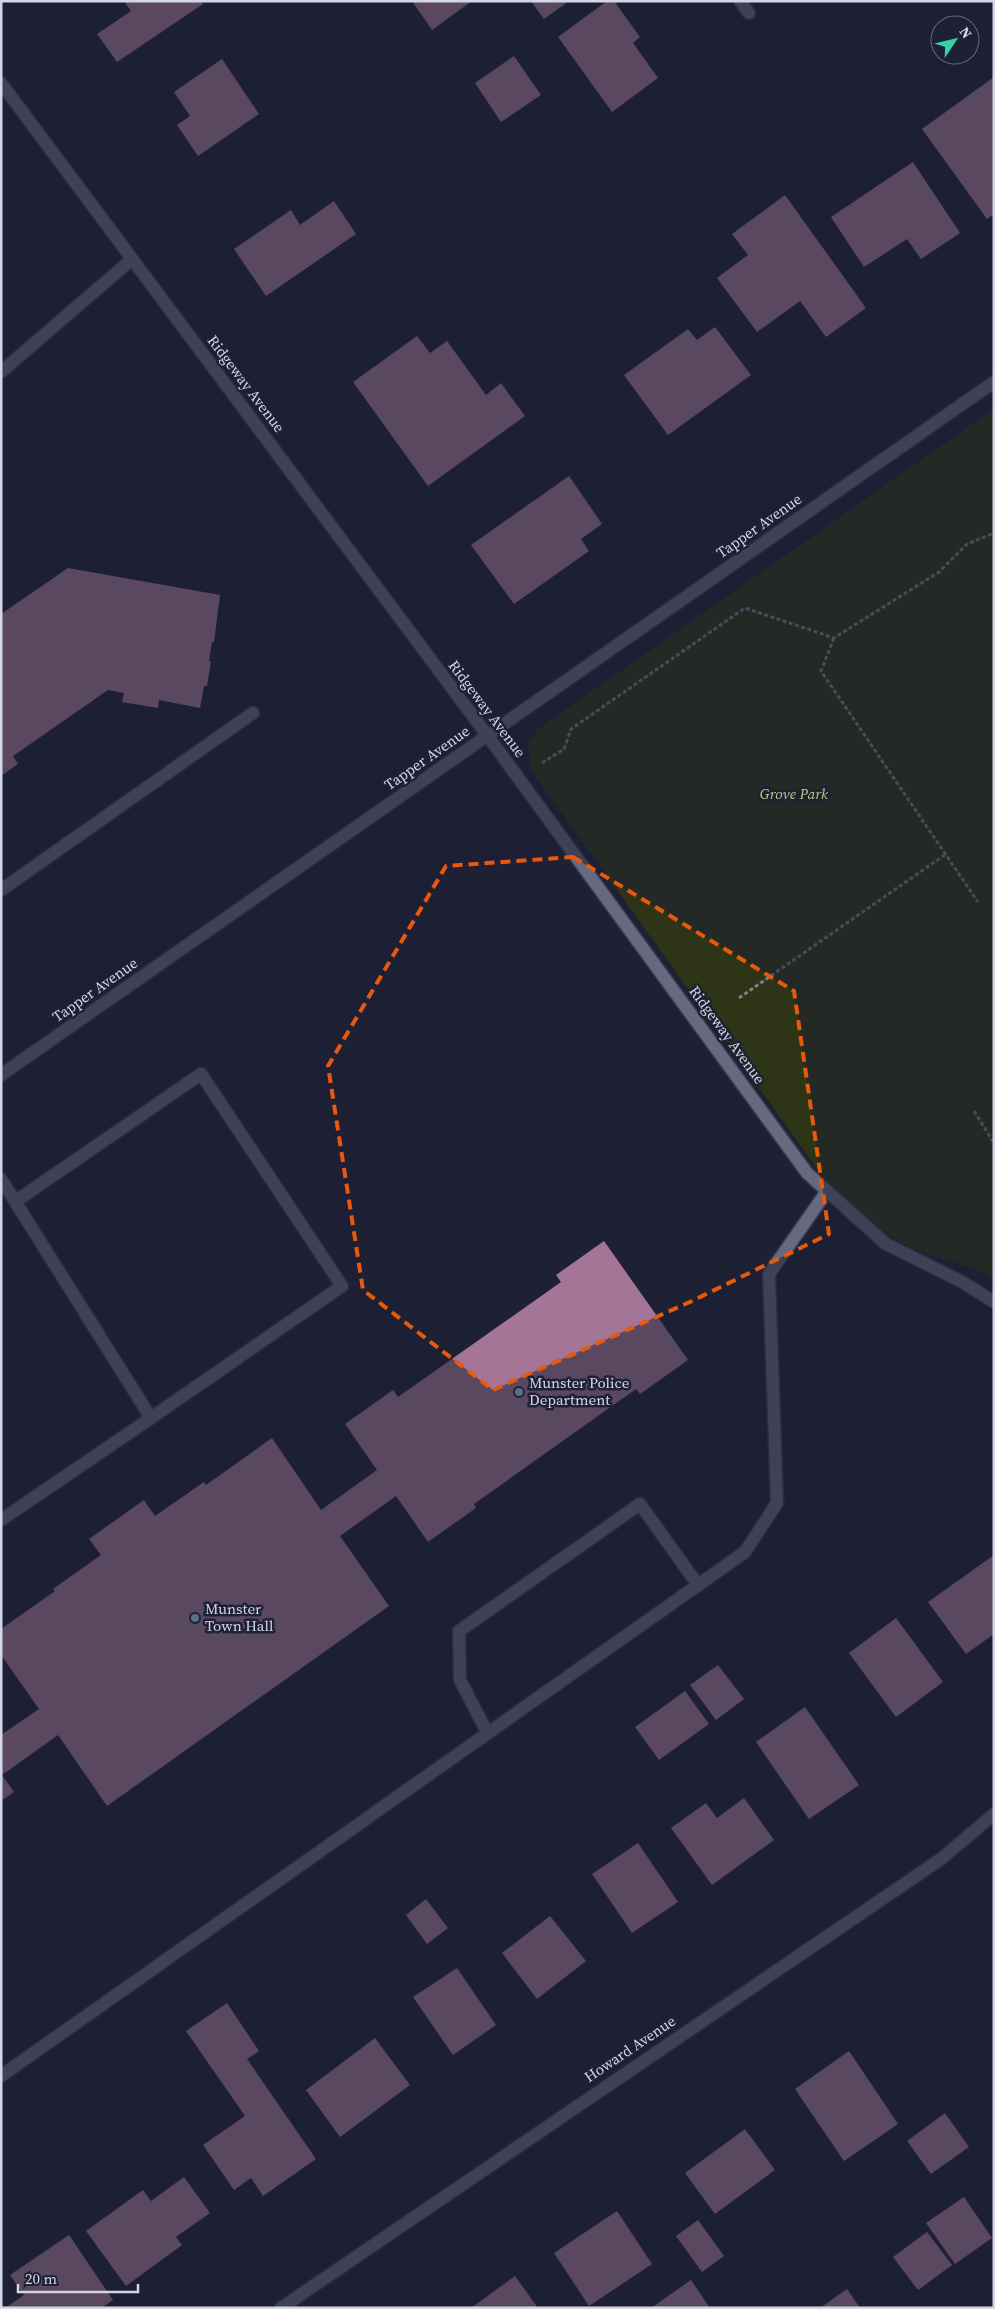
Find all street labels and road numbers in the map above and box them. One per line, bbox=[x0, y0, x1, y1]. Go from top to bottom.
street label: Ridgeway Avenue bbox=[203, 331, 290, 437]
street label: Tapper Avenue bbox=[712, 488, 806, 563]
street label: Ridgeway Avenue bbox=[444, 656, 531, 762]
street label: Tapper Avenue bbox=[380, 720, 474, 795]
street label: Tapper Avenue bbox=[48, 952, 142, 1027]
street label: Ridgeway Avenue bbox=[685, 981, 770, 1088]
street label: Howard Avenue bbox=[580, 2010, 680, 2087]

